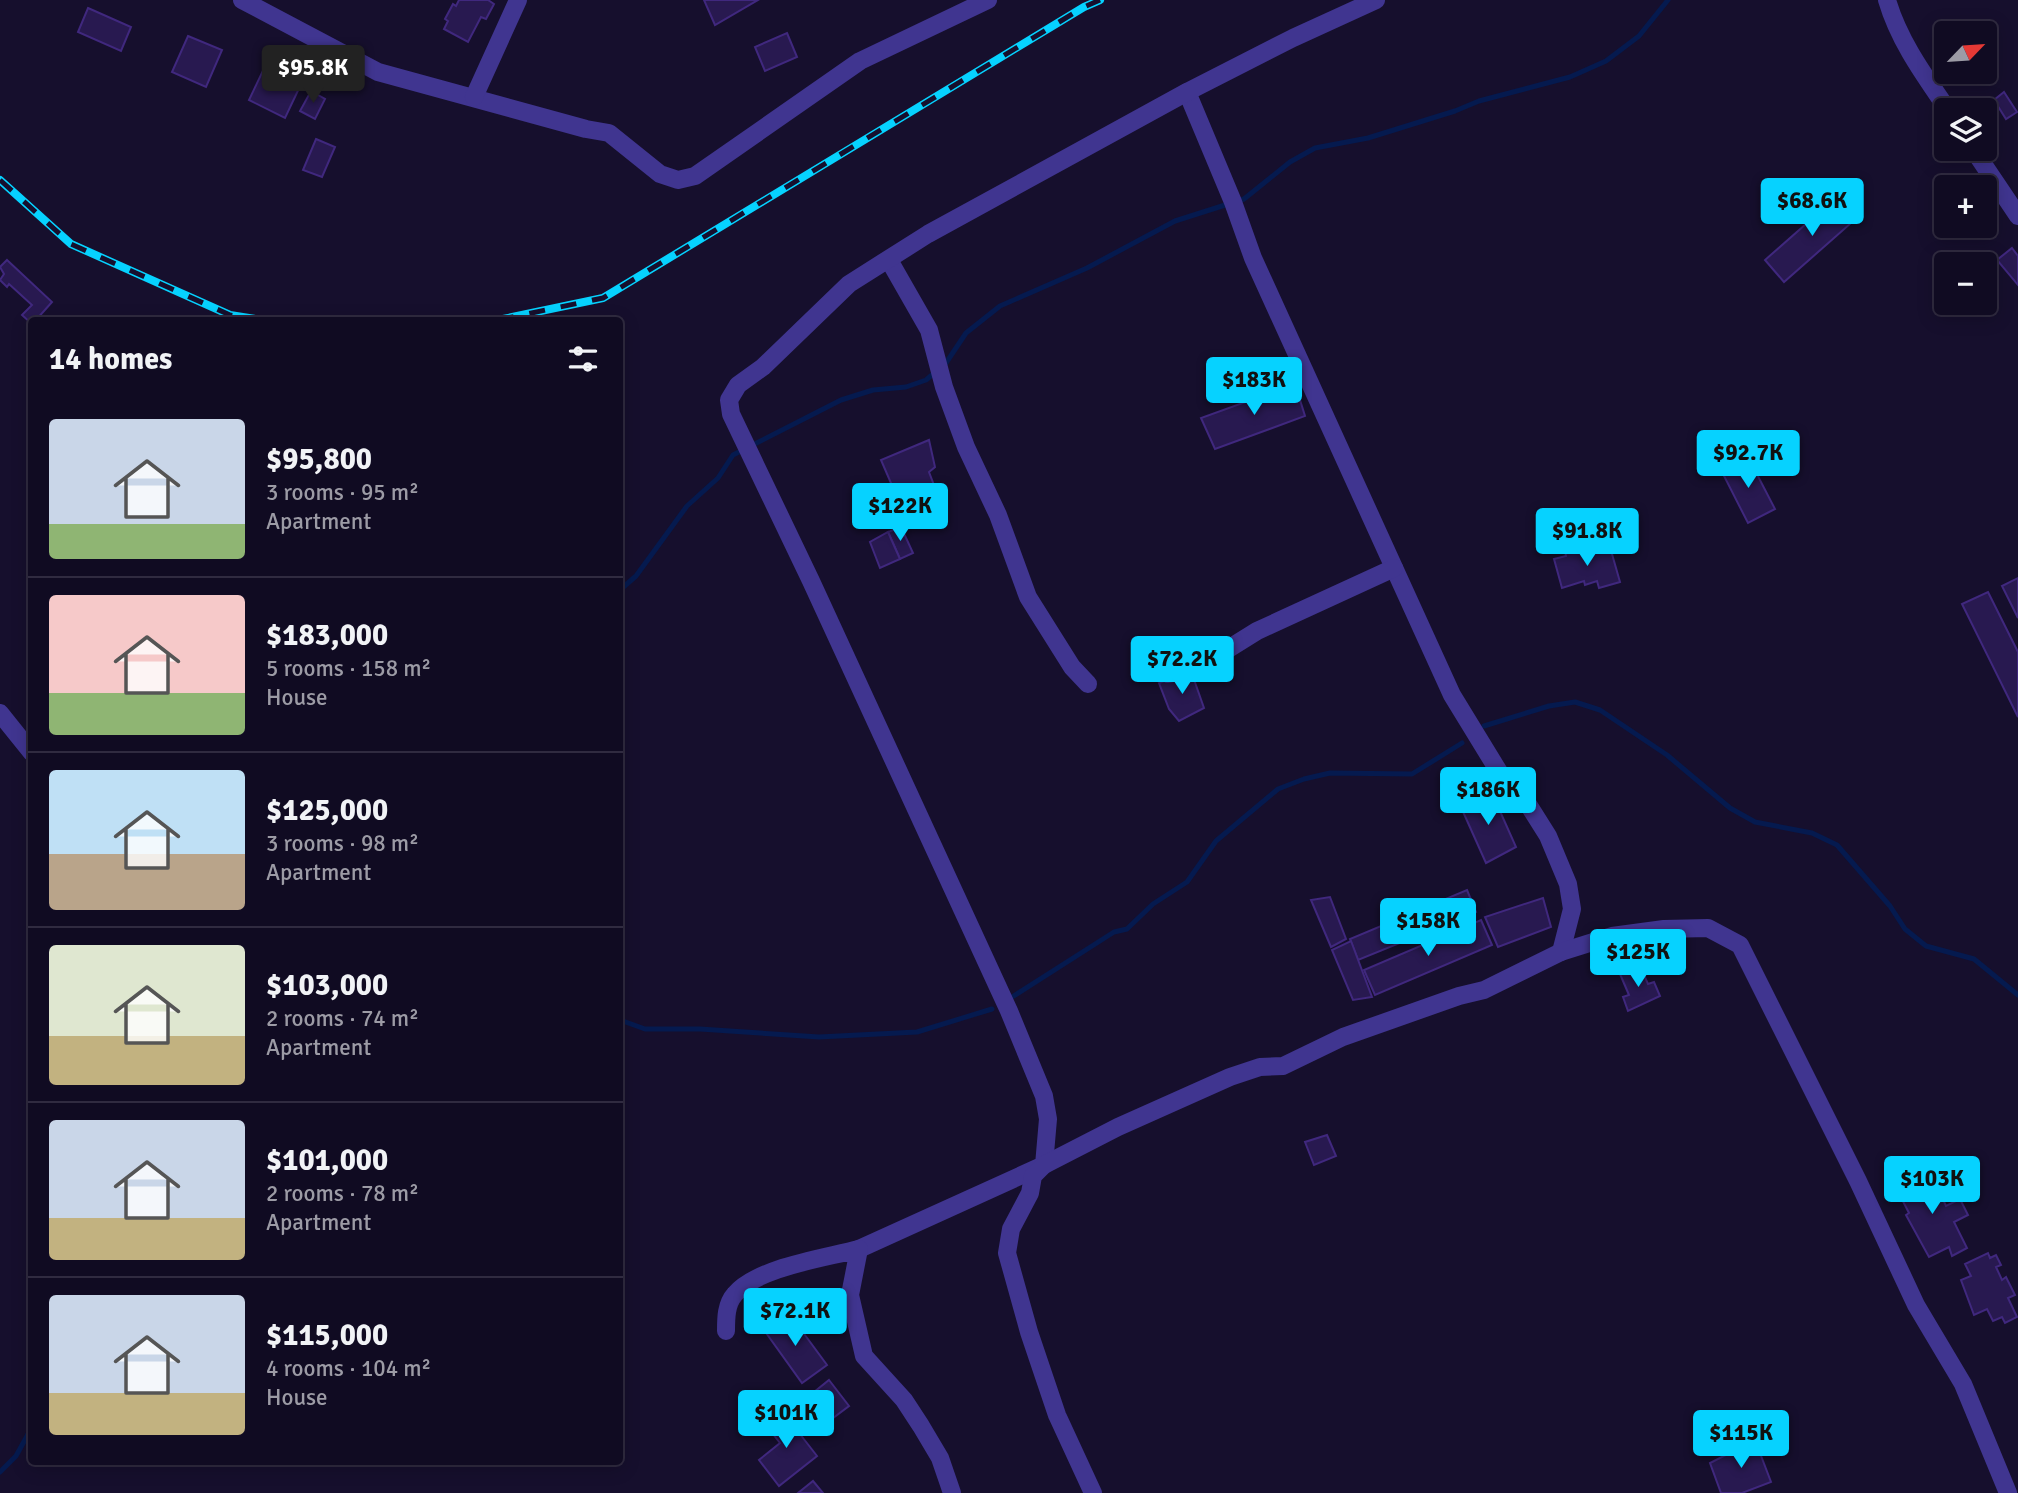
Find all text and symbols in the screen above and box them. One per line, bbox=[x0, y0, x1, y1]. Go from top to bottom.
north arrow bbox=[1934, 21, 1997, 84]
map controls bbox=[1934, 21, 1997, 315]
pin: $95.8K bbox=[256, 46, 370, 105]
text: $95.8K bbox=[278, 53, 348, 82]
button: layers bbox=[1934, 98, 1997, 161]
button: + bbox=[1934, 175, 1997, 238]
pin: $68.6K bbox=[1755, 178, 1869, 238]
text: $68.6K bbox=[1777, 186, 1847, 215]
button: − bbox=[1934, 252, 1997, 315]
icon: filters bbox=[564, 340, 602, 378]
text: 14 homes bbox=[49, 341, 172, 378]
pin: $183K bbox=[1205, 358, 1303, 417]
text: $183K bbox=[1222, 365, 1286, 394]
pin: $92.7K bbox=[1691, 430, 1805, 490]
text: $92.7K bbox=[1713, 438, 1783, 467]
text: $95,800 bbox=[266, 441, 372, 478]
icon: home bbox=[105, 447, 189, 531]
text: 3 rooms · 95 m² bbox=[266, 478, 419, 507]
pin: $122K bbox=[851, 484, 949, 543]
text: $122K bbox=[868, 491, 932, 520]
text: Apartment bbox=[266, 507, 371, 536]
pin: $91.8K bbox=[1530, 508, 1644, 568]
text: $91.8K bbox=[1552, 516, 1622, 545]
text: $183,000 bbox=[266, 617, 388, 654]
icon: home bbox=[105, 623, 189, 707]
pin: $72.2K bbox=[1125, 636, 1239, 696]
text: $72.2K bbox=[1147, 644, 1217, 673]
text: 5 rooms · 158 m² bbox=[266, 654, 431, 683]
text: House bbox=[266, 683, 328, 712]
pin: $186K bbox=[1439, 768, 1537, 827]
text: $186K bbox=[1456, 775, 1520, 804]
text: $125,000 bbox=[266, 792, 388, 829]
icon: home bbox=[105, 798, 189, 882]
text: 3 rooms · 98 m² bbox=[266, 829, 419, 858]
text: Apartment bbox=[266, 858, 371, 887]
pin: $158K bbox=[1379, 898, 1477, 958]
text: $158K bbox=[1396, 906, 1460, 935]
pin: $125K bbox=[1589, 930, 1687, 989]
text: $125K bbox=[1606, 937, 1670, 966]
text: $103,000 bbox=[266, 967, 388, 1004]
icon: home bbox=[105, 973, 189, 1057]
text: 2 rooms · 74 m² bbox=[266, 1004, 419, 1033]
text: Apartment bbox=[266, 1033, 371, 1062]
text: $101,000 bbox=[266, 1142, 388, 1179]
icon: home bbox=[105, 1148, 189, 1232]
pin: $103K bbox=[1883, 1156, 1981, 1216]
text: $103K bbox=[1900, 1164, 1964, 1193]
text: 2 rooms · 78 m² bbox=[266, 1179, 419, 1208]
text: Apartment bbox=[266, 1208, 371, 1237]
pin: $72.1K bbox=[738, 1288, 852, 1348]
text: $72.1K bbox=[760, 1296, 830, 1325]
text: $115,000 bbox=[266, 1317, 388, 1354]
icon: home bbox=[105, 1323, 189, 1407]
text: 4 rooms · 104 m² bbox=[266, 1354, 431, 1383]
text: House bbox=[266, 1383, 328, 1412]
pin: $101K bbox=[737, 1390, 835, 1450]
text: $101K bbox=[754, 1398, 818, 1427]
pin: $115K bbox=[1692, 1410, 1790, 1470]
text: $115K bbox=[1709, 1418, 1773, 1447]

